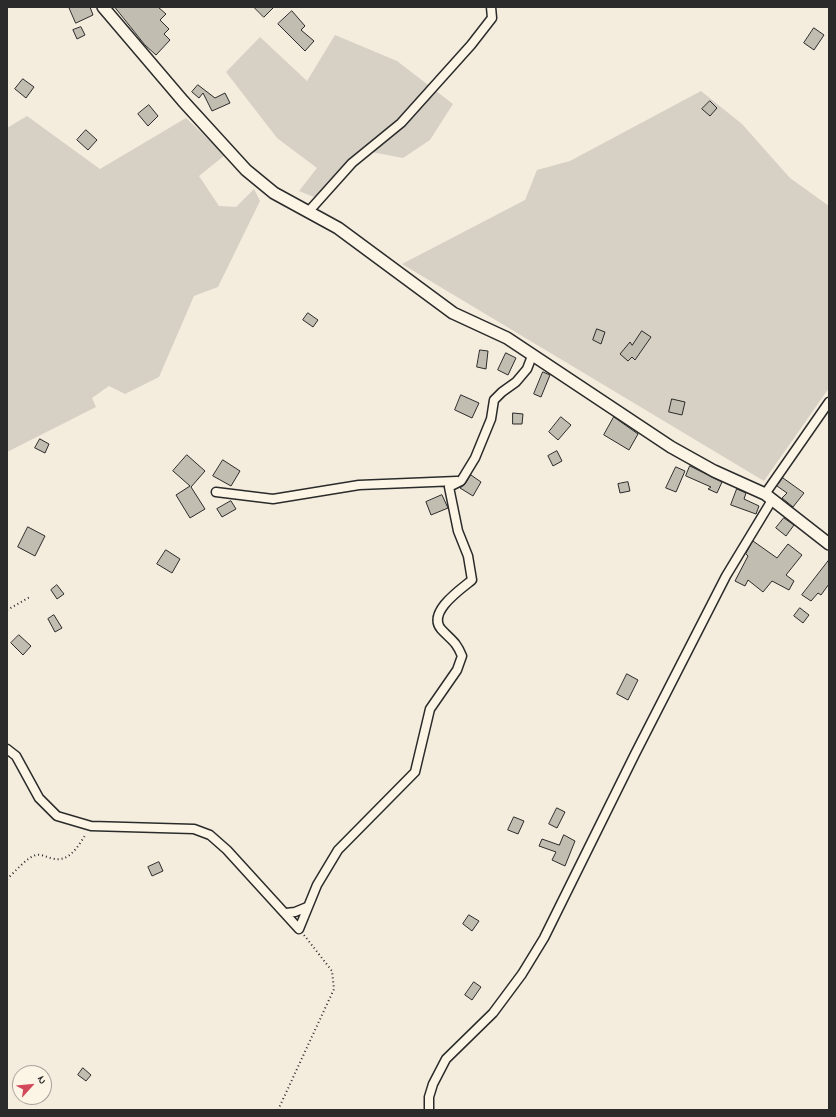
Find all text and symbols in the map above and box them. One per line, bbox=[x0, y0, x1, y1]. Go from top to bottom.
north arrow bbox=[12, 1065, 52, 1105]
text: N bbox=[33, 1073, 51, 1087]

